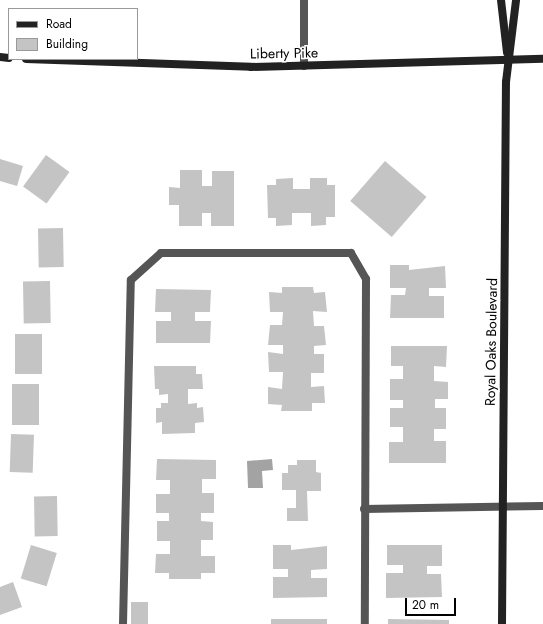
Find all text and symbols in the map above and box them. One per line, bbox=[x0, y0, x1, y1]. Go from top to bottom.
legend bbox=[8, 8, 138, 60]
text: Road bbox=[46, 15, 72, 33]
text: Building bbox=[46, 35, 88, 53]
street label: Liberty Pike bbox=[250, 44, 318, 62]
street label: Royal Oaks Boulevard bbox=[481, 278, 501, 406]
scale bar bbox=[407, 590, 458, 616]
text: 20 m bbox=[412, 596, 439, 614]

